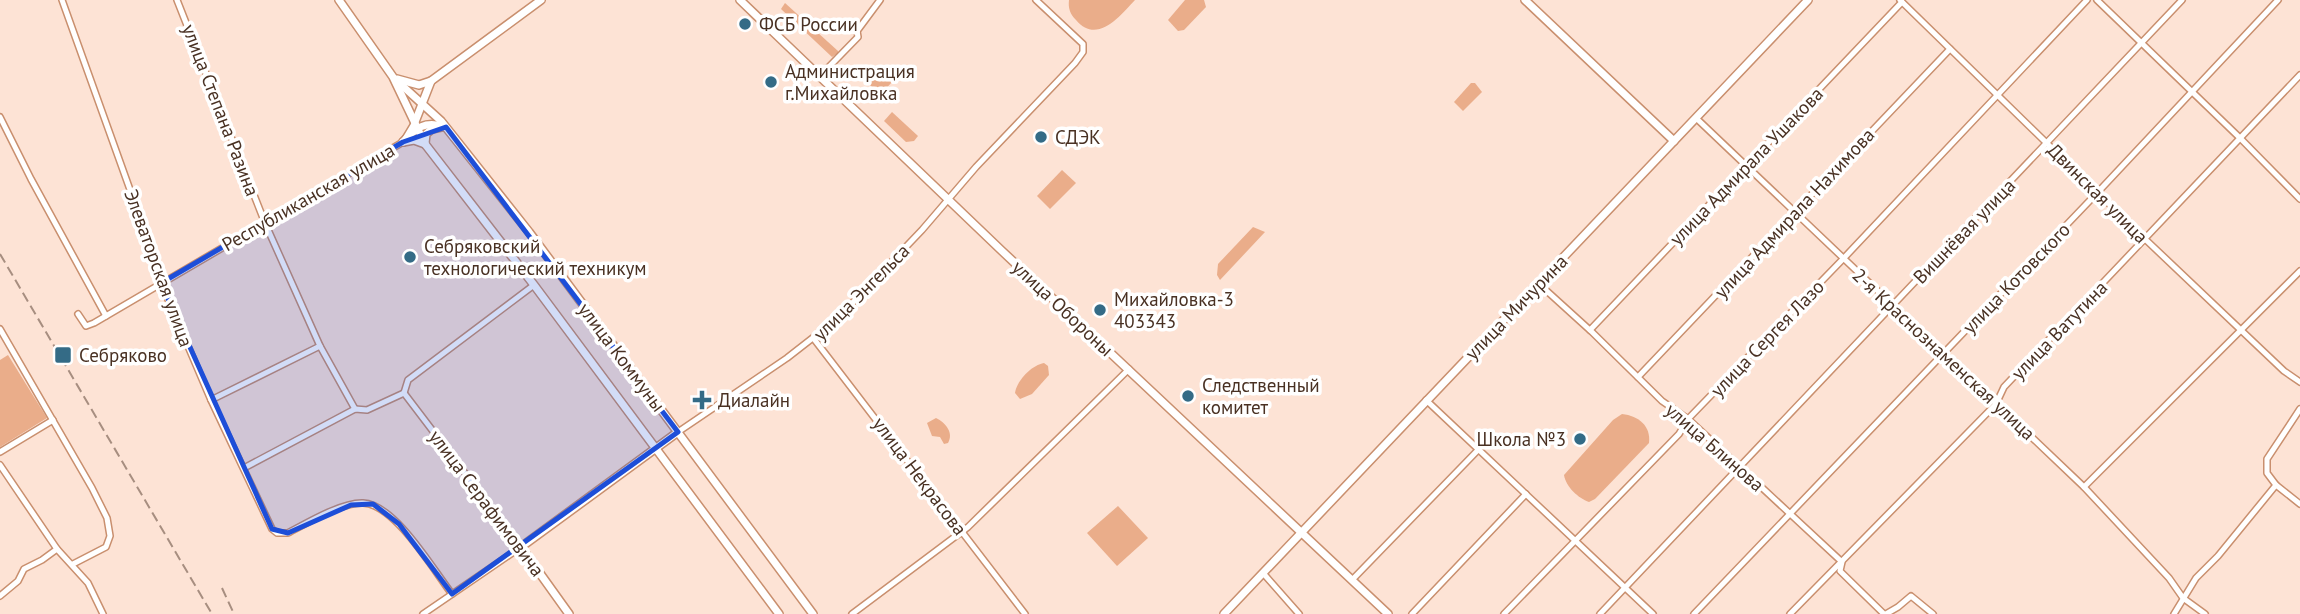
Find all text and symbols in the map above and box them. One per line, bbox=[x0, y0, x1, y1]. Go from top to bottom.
place label: ФСБ России bbox=[759, 12, 858, 36]
marker: ФСБ России bbox=[737, 16, 753, 32]
street label: улица Степана Разина bbox=[177, 21, 265, 199]
place label: Администрация г.Михайловка bbox=[785, 59, 915, 105]
marker: Администрация г.Михайловка bbox=[763, 74, 779, 90]
street label: улица Адмирала Ушакова bbox=[1664, 82, 1828, 250]
street label: улица Адмирала Нахимова bbox=[1709, 123, 1879, 303]
place label: СДЭК bbox=[1055, 125, 1101, 149]
marker: СДЭК bbox=[1033, 129, 1049, 145]
street label: Республиканская улица bbox=[217, 138, 399, 256]
street label: Двинская улица bbox=[2043, 138, 2153, 248]
street label: Вишнёвая улица bbox=[1908, 173, 2020, 289]
street label: Элеваторская улица bbox=[119, 186, 199, 350]
street label: улица Котовского bbox=[1957, 217, 2075, 339]
place label: Себряковский технологический техникум bbox=[424, 234, 647, 280]
street label: улица Энгельса bbox=[808, 239, 914, 345]
marker: Себряковский технологический техникум bbox=[402, 249, 418, 265]
street label: улица Мичурина bbox=[1460, 249, 1572, 365]
street label: улица Обороны bbox=[1007, 255, 1119, 361]
street label: 2-я Краснознаменская улица bbox=[1848, 263, 2040, 445]
street label: улица Сергея Лазо bbox=[1705, 274, 1829, 402]
street label: улица Ватутина bbox=[2006, 276, 2112, 384]
place label: Михайловка-3 403343 bbox=[1114, 287, 1234, 333]
street label: улица Коммуны bbox=[573, 298, 671, 416]
marker: Михайловка-3 403343 bbox=[1092, 302, 1108, 318]
place label: Себряково bbox=[79, 343, 167, 367]
marker: Себряково bbox=[53, 345, 73, 365]
place label: Следственный комитет bbox=[1202, 373, 1320, 419]
place label: Диалайн bbox=[718, 388, 790, 412]
marker: Следственный комитет bbox=[1180, 388, 1196, 404]
marker: Диалайн bbox=[692, 390, 712, 410]
street label: улица Блинова bbox=[1661, 398, 1769, 496]
street label: улица Некрасова bbox=[868, 412, 972, 540]
street label: улица Серафимовича bbox=[424, 425, 550, 581]
place label: Школа №3 bbox=[1477, 427, 1566, 451]
marker: Школа №3 bbox=[1572, 431, 1588, 447]

